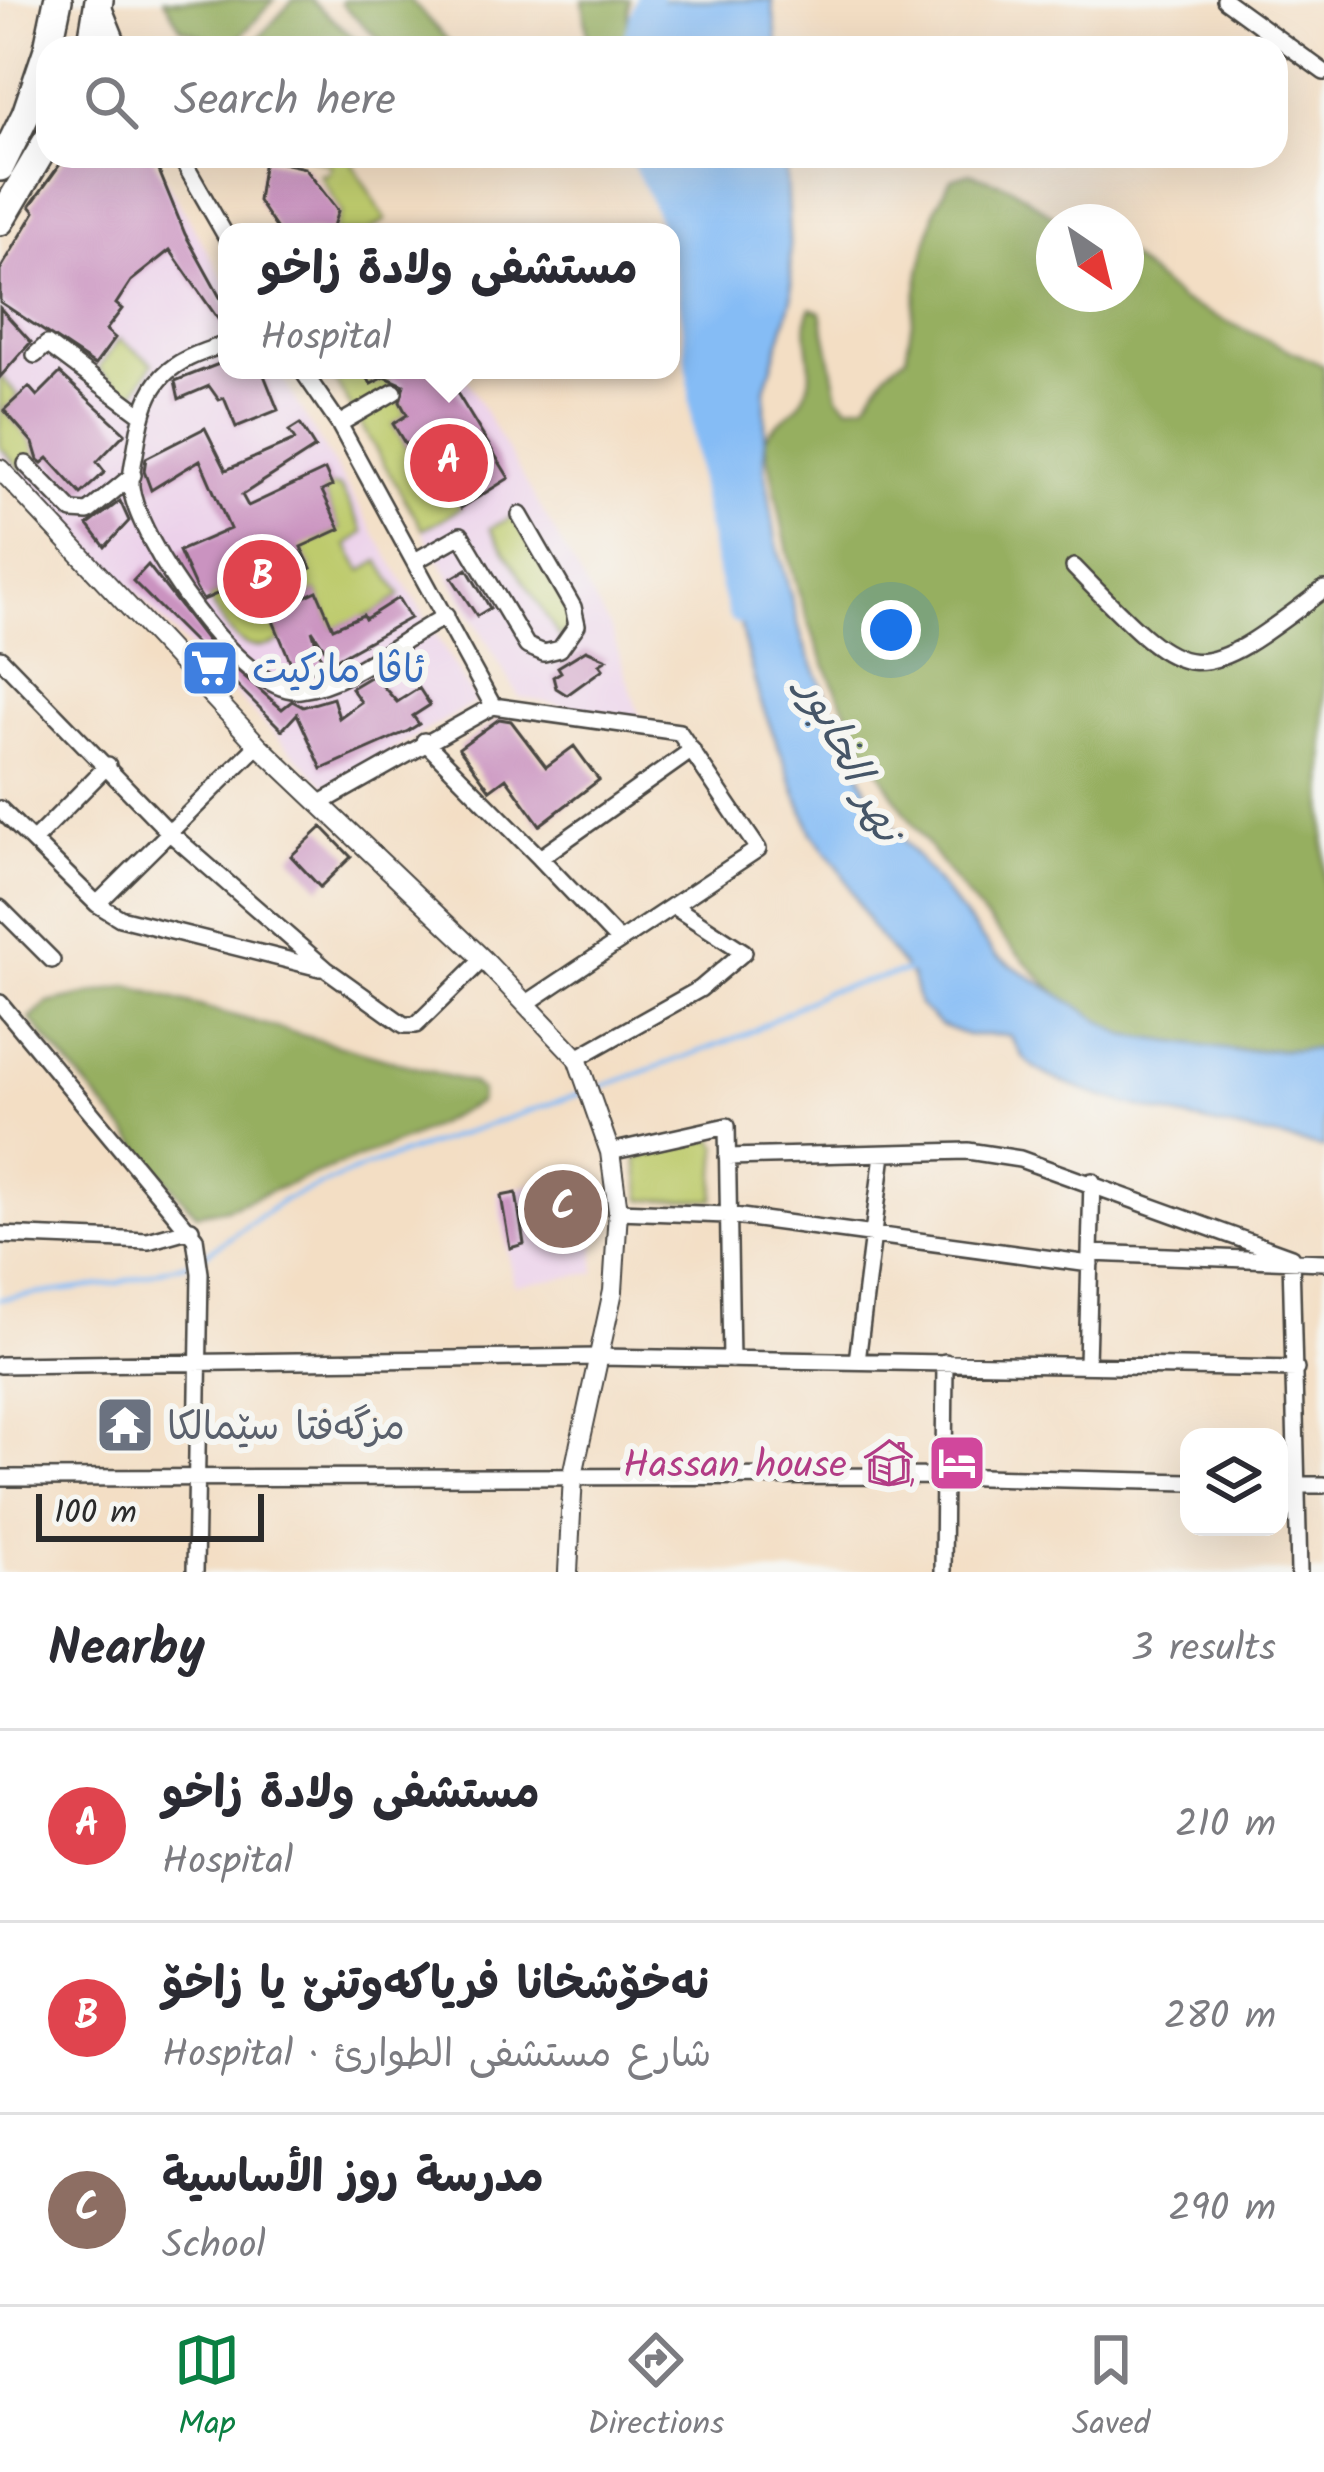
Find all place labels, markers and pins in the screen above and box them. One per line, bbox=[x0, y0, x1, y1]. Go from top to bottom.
pin: A bbox=[410, 418, 488, 508]
pin: B bbox=[223, 534, 301, 624]
supermarket icon: ئاڤا ماركيت bbox=[179, 637, 241, 699]
place label: ئاڤا ماركيت bbox=[252, 641, 425, 703]
pin: C bbox=[524, 1164, 602, 1254]
temple icon: مزگەفتا سێمالکا bbox=[94, 1394, 156, 1456]
place label: مزگەفتا سێمالکا bbox=[167, 1398, 405, 1460]
hotel icon: Hassan house 🏠 bbox=[926, 1432, 988, 1494]
place label: Hassan house 🏠 bbox=[623, 1436, 915, 1498]

